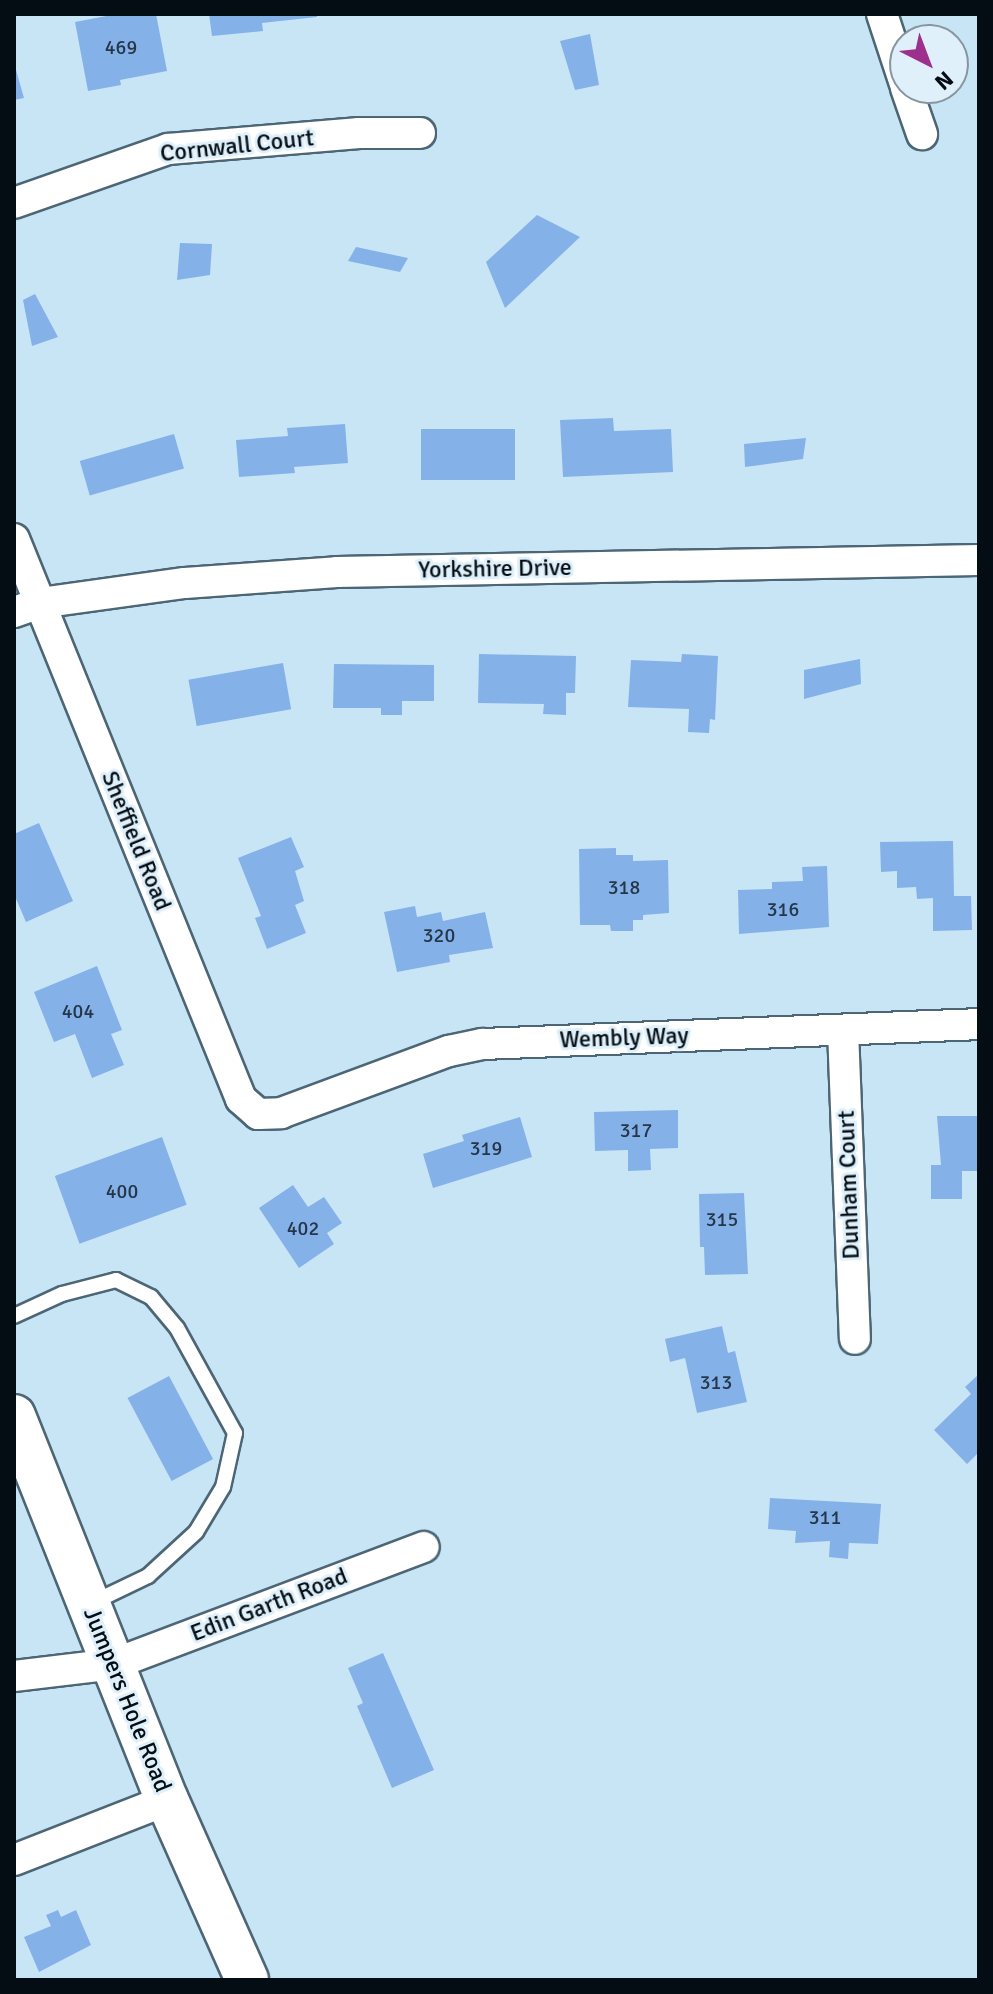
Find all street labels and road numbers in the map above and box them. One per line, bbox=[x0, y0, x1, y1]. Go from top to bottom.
street label: Cornwall Court bbox=[159, 124, 315, 168]
street label: Yorkshire Drive bbox=[418, 553, 572, 585]
street label: Sheffield Road bbox=[95, 767, 177, 915]
street label: Wembly Way bbox=[559, 1021, 689, 1055]
street label: Dunham Court bbox=[832, 1110, 866, 1260]
street label: Edin Garth Road bbox=[186, 1562, 352, 1648]
street label: Jumpers Hole Road bbox=[77, 1604, 177, 1796]

